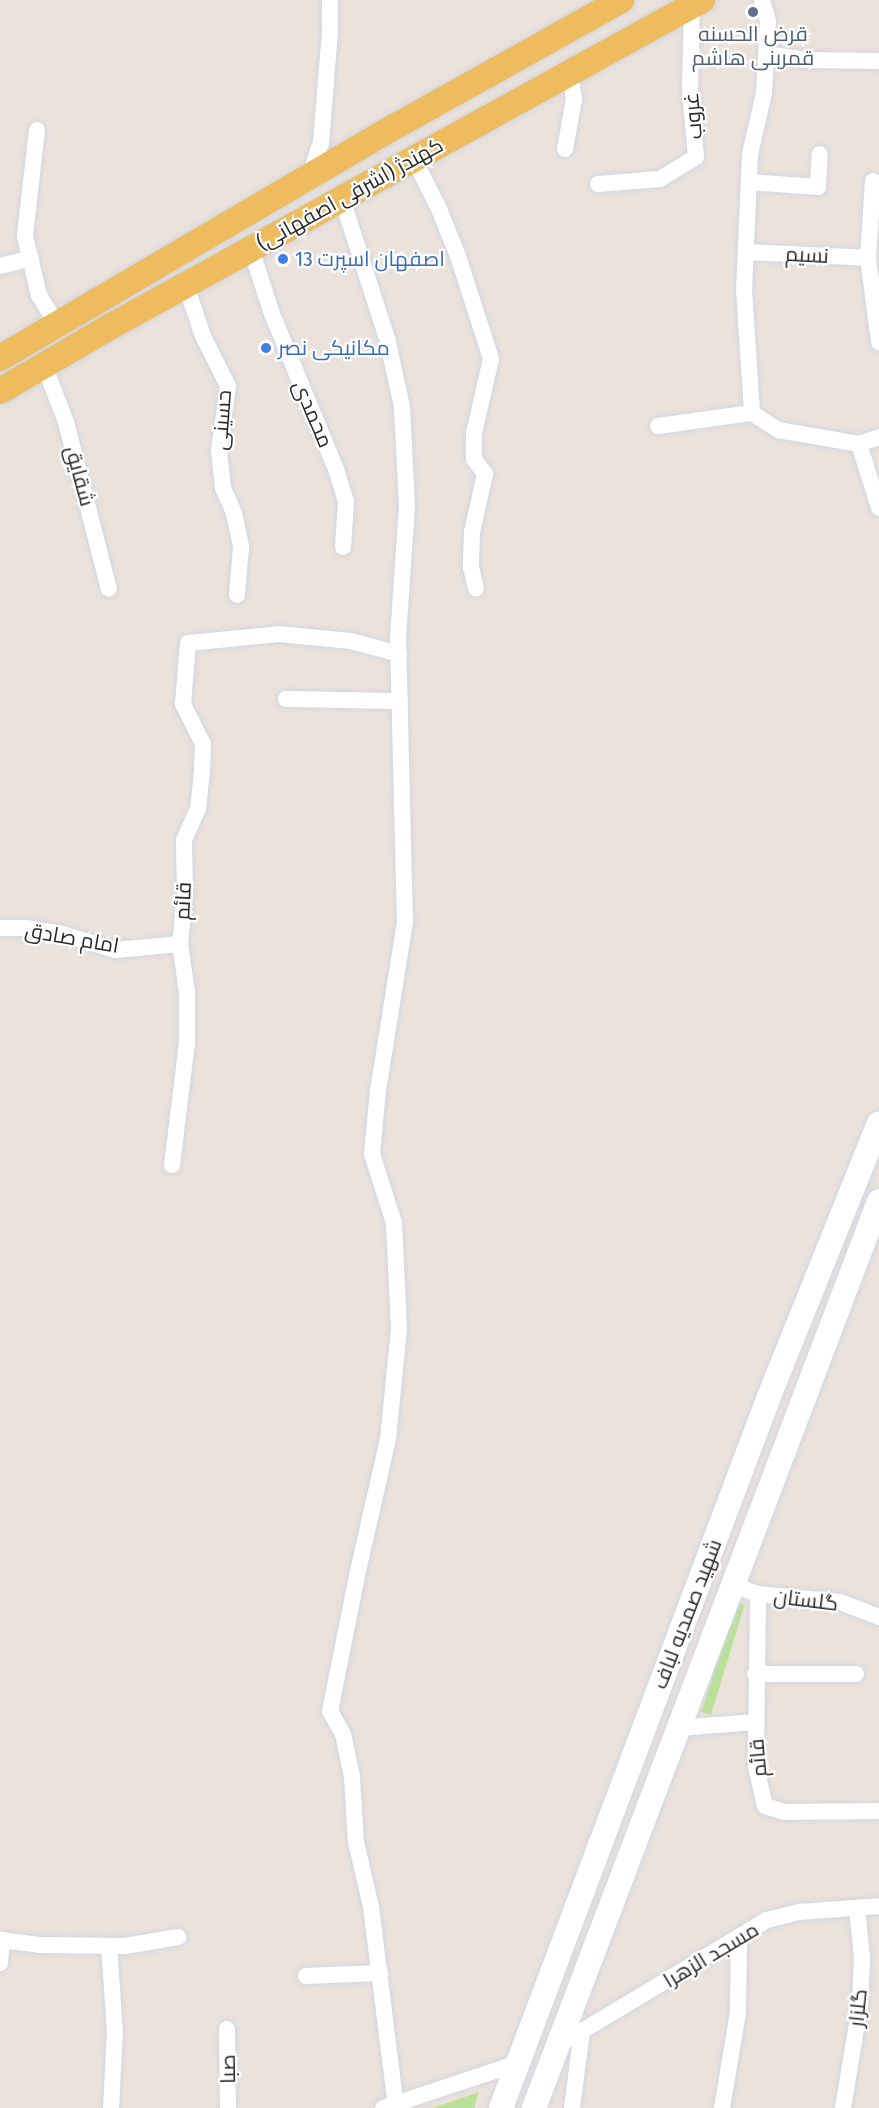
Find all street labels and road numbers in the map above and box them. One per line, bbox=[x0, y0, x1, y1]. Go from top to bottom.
street label: غروب bbox=[678, 92, 708, 140]
street label: کهندژ (اشرفی اصفهانی) bbox=[253, 132, 447, 256]
street label: نسیم bbox=[785, 241, 829, 269]
street label: محمدی bbox=[288, 377, 338, 451]
street label: حسینی bbox=[207, 389, 237, 451]
street label: شقایق bbox=[60, 443, 100, 509]
street label: قائم bbox=[169, 881, 197, 921]
street label: امام صادق bbox=[23, 917, 121, 959]
street label: شهید صمدیه لباف bbox=[647, 1535, 727, 1693]
street label: گلستان bbox=[772, 1584, 840, 1616]
street label: قائم bbox=[744, 1738, 772, 1778]
street label: مسجد الزهرا bbox=[659, 1917, 763, 1993]
street label: گلزار bbox=[843, 1988, 873, 2028]
street label: صبا bbox=[215, 2054, 241, 2084]

